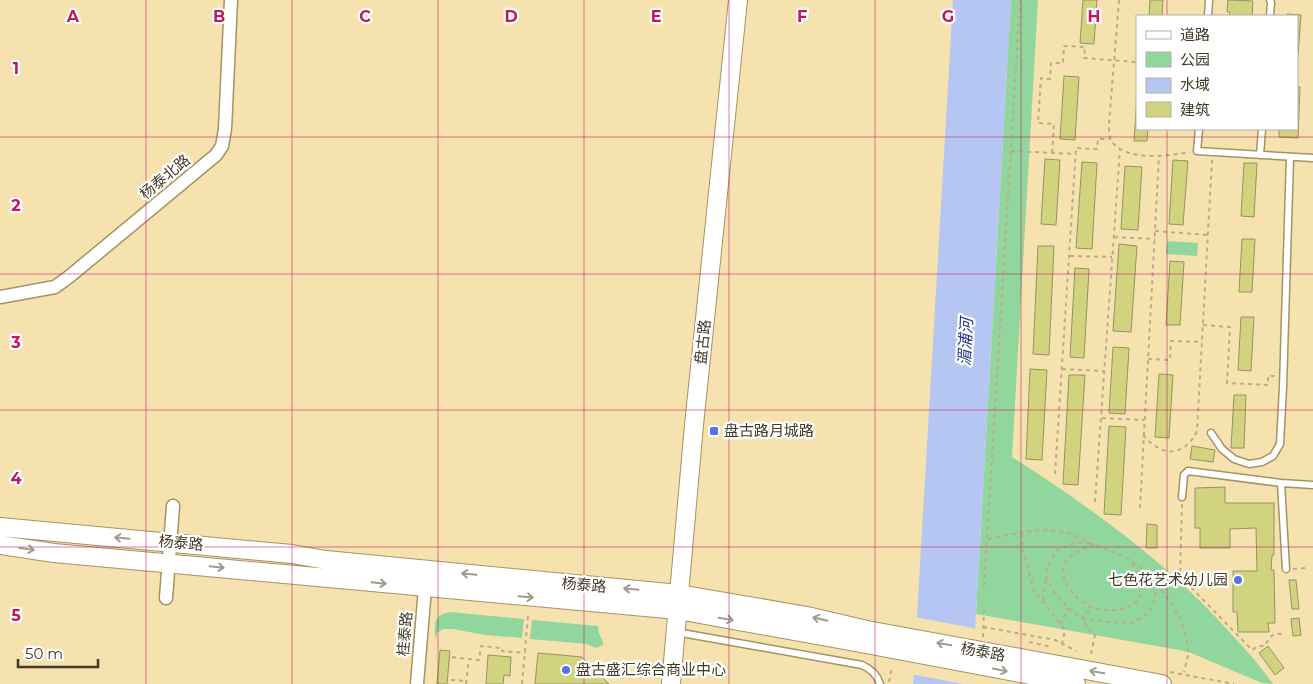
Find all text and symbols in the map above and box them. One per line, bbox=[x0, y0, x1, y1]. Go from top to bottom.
text: A bbox=[66, 7, 80, 26]
text: B bbox=[213, 7, 225, 26]
text: C bbox=[359, 7, 371, 26]
text: D bbox=[504, 7, 518, 26]
text: E bbox=[651, 7, 661, 26]
text: F bbox=[797, 7, 807, 26]
text: G bbox=[942, 7, 954, 26]
text: H bbox=[1088, 7, 1100, 26]
legend bbox=[1136, 15, 1298, 130]
text: 道路 bbox=[1180, 25, 1210, 44]
text: 公园 bbox=[1180, 50, 1210, 69]
text: 1 bbox=[13, 59, 19, 78]
text: 水域 bbox=[1180, 75, 1210, 94]
text: 建筑 bbox=[1180, 100, 1210, 119]
street label: 杨泰北路 bbox=[136, 150, 194, 203]
text: 2 bbox=[11, 196, 21, 215]
water label: 湄浦河 bbox=[955, 315, 976, 366]
street label: 盘古路 bbox=[691, 319, 714, 365]
text: 3 bbox=[10, 333, 21, 352]
place label: 盘古路月城路 bbox=[724, 421, 814, 440]
marker: 盘古路月城路 bbox=[708, 425, 720, 437]
text: 4 bbox=[10, 469, 22, 488]
street label: 杨泰路 bbox=[158, 531, 204, 554]
one-way arrow bbox=[114, 533, 130, 543]
one-way arrow bbox=[19, 544, 35, 554]
one-way arrow bbox=[209, 562, 225, 572]
one-way arrow bbox=[461, 569, 477, 579]
place label: 七色花艺术幼儿园 bbox=[1108, 570, 1228, 589]
street label: 杨泰路 bbox=[561, 573, 607, 596]
marker: 七色花艺术幼儿园 bbox=[1232, 574, 1244, 586]
one-way arrow bbox=[371, 578, 387, 588]
one-way arrow bbox=[623, 584, 639, 594]
one-way arrow bbox=[518, 592, 534, 601]
text: 5 bbox=[11, 606, 21, 625]
street label: 桂泰路 bbox=[393, 611, 416, 657]
one-way arrow bbox=[717, 614, 733, 624]
one-way arrow bbox=[812, 614, 828, 623]
scale bar bbox=[18, 636, 98, 668]
street label: 杨泰路 bbox=[959, 638, 1007, 665]
one-way arrow bbox=[936, 639, 952, 649]
text: 50 m bbox=[25, 644, 63, 663]
place label: 盘古盛汇综合商业中心 bbox=[576, 660, 726, 679]
marker: 盘古盛汇综合商业中心 bbox=[560, 664, 572, 676]
one-way arrow bbox=[992, 665, 1008, 675]
one-way arrow bbox=[1089, 667, 1105, 677]

